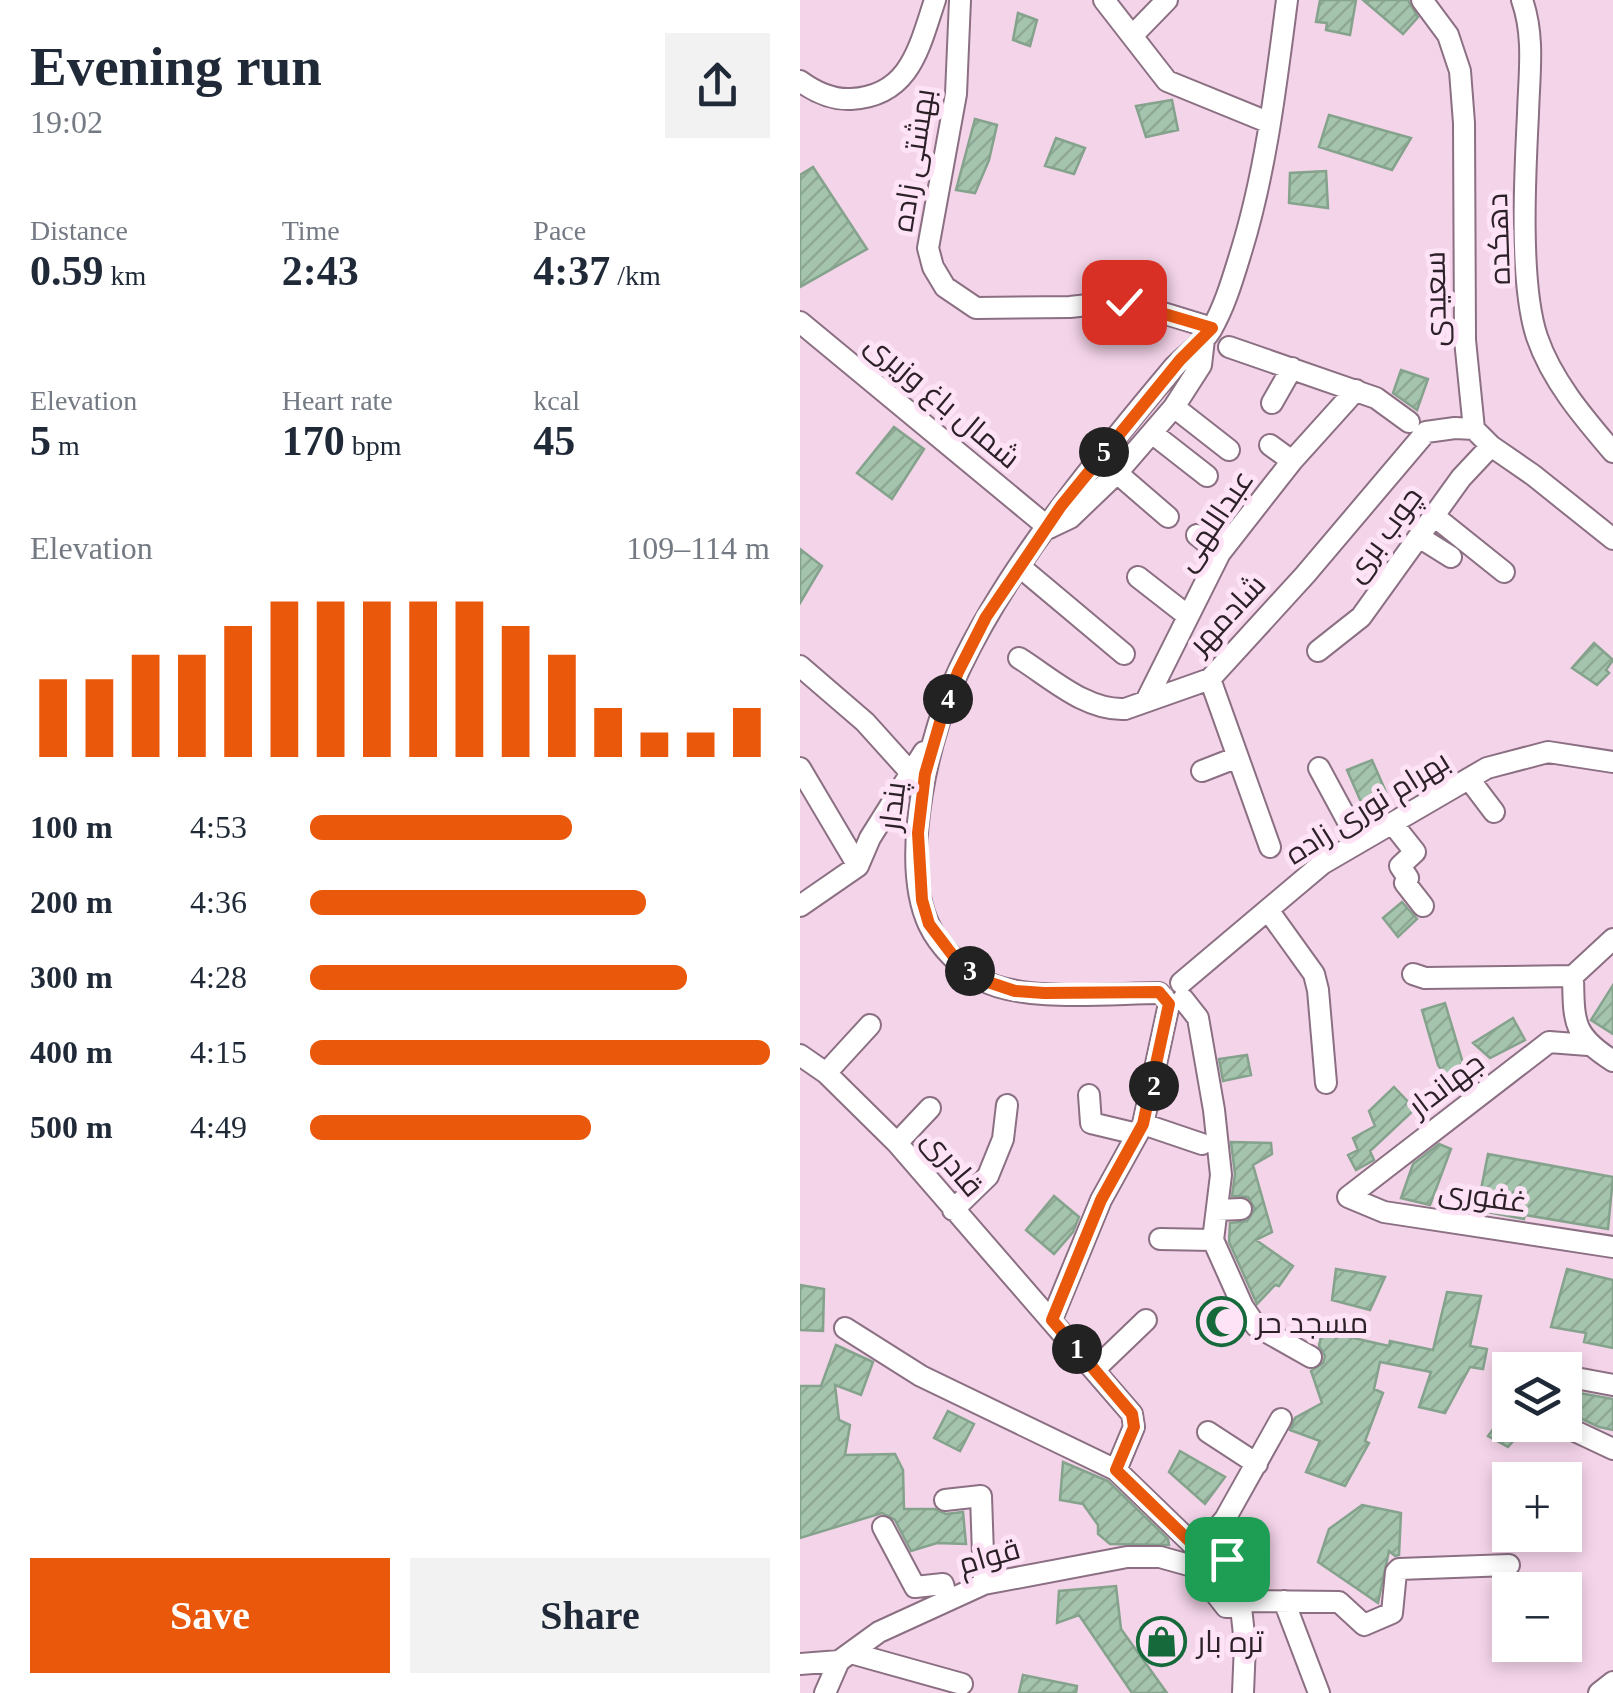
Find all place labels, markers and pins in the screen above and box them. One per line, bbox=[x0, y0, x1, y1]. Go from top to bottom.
pin bbox=[1082, 260, 1167, 345]
pin: 5 bbox=[1079, 427, 1129, 477]
pin: 4 bbox=[923, 674, 973, 724]
pin: 3 bbox=[945, 946, 995, 996]
pin: 2 bbox=[1129, 1061, 1179, 1111]
mosque icon: مسجد حر bbox=[1195, 1296, 1247, 1348]
place label: مسجد حر bbox=[1254, 1306, 1368, 1340]
pin: 1 bbox=[1052, 1324, 1102, 1374]
pin bbox=[1185, 1517, 1270, 1602]
shop icon: تره بار bbox=[1136, 1615, 1188, 1667]
place label: تره بار bbox=[1195, 1625, 1264, 1659]

